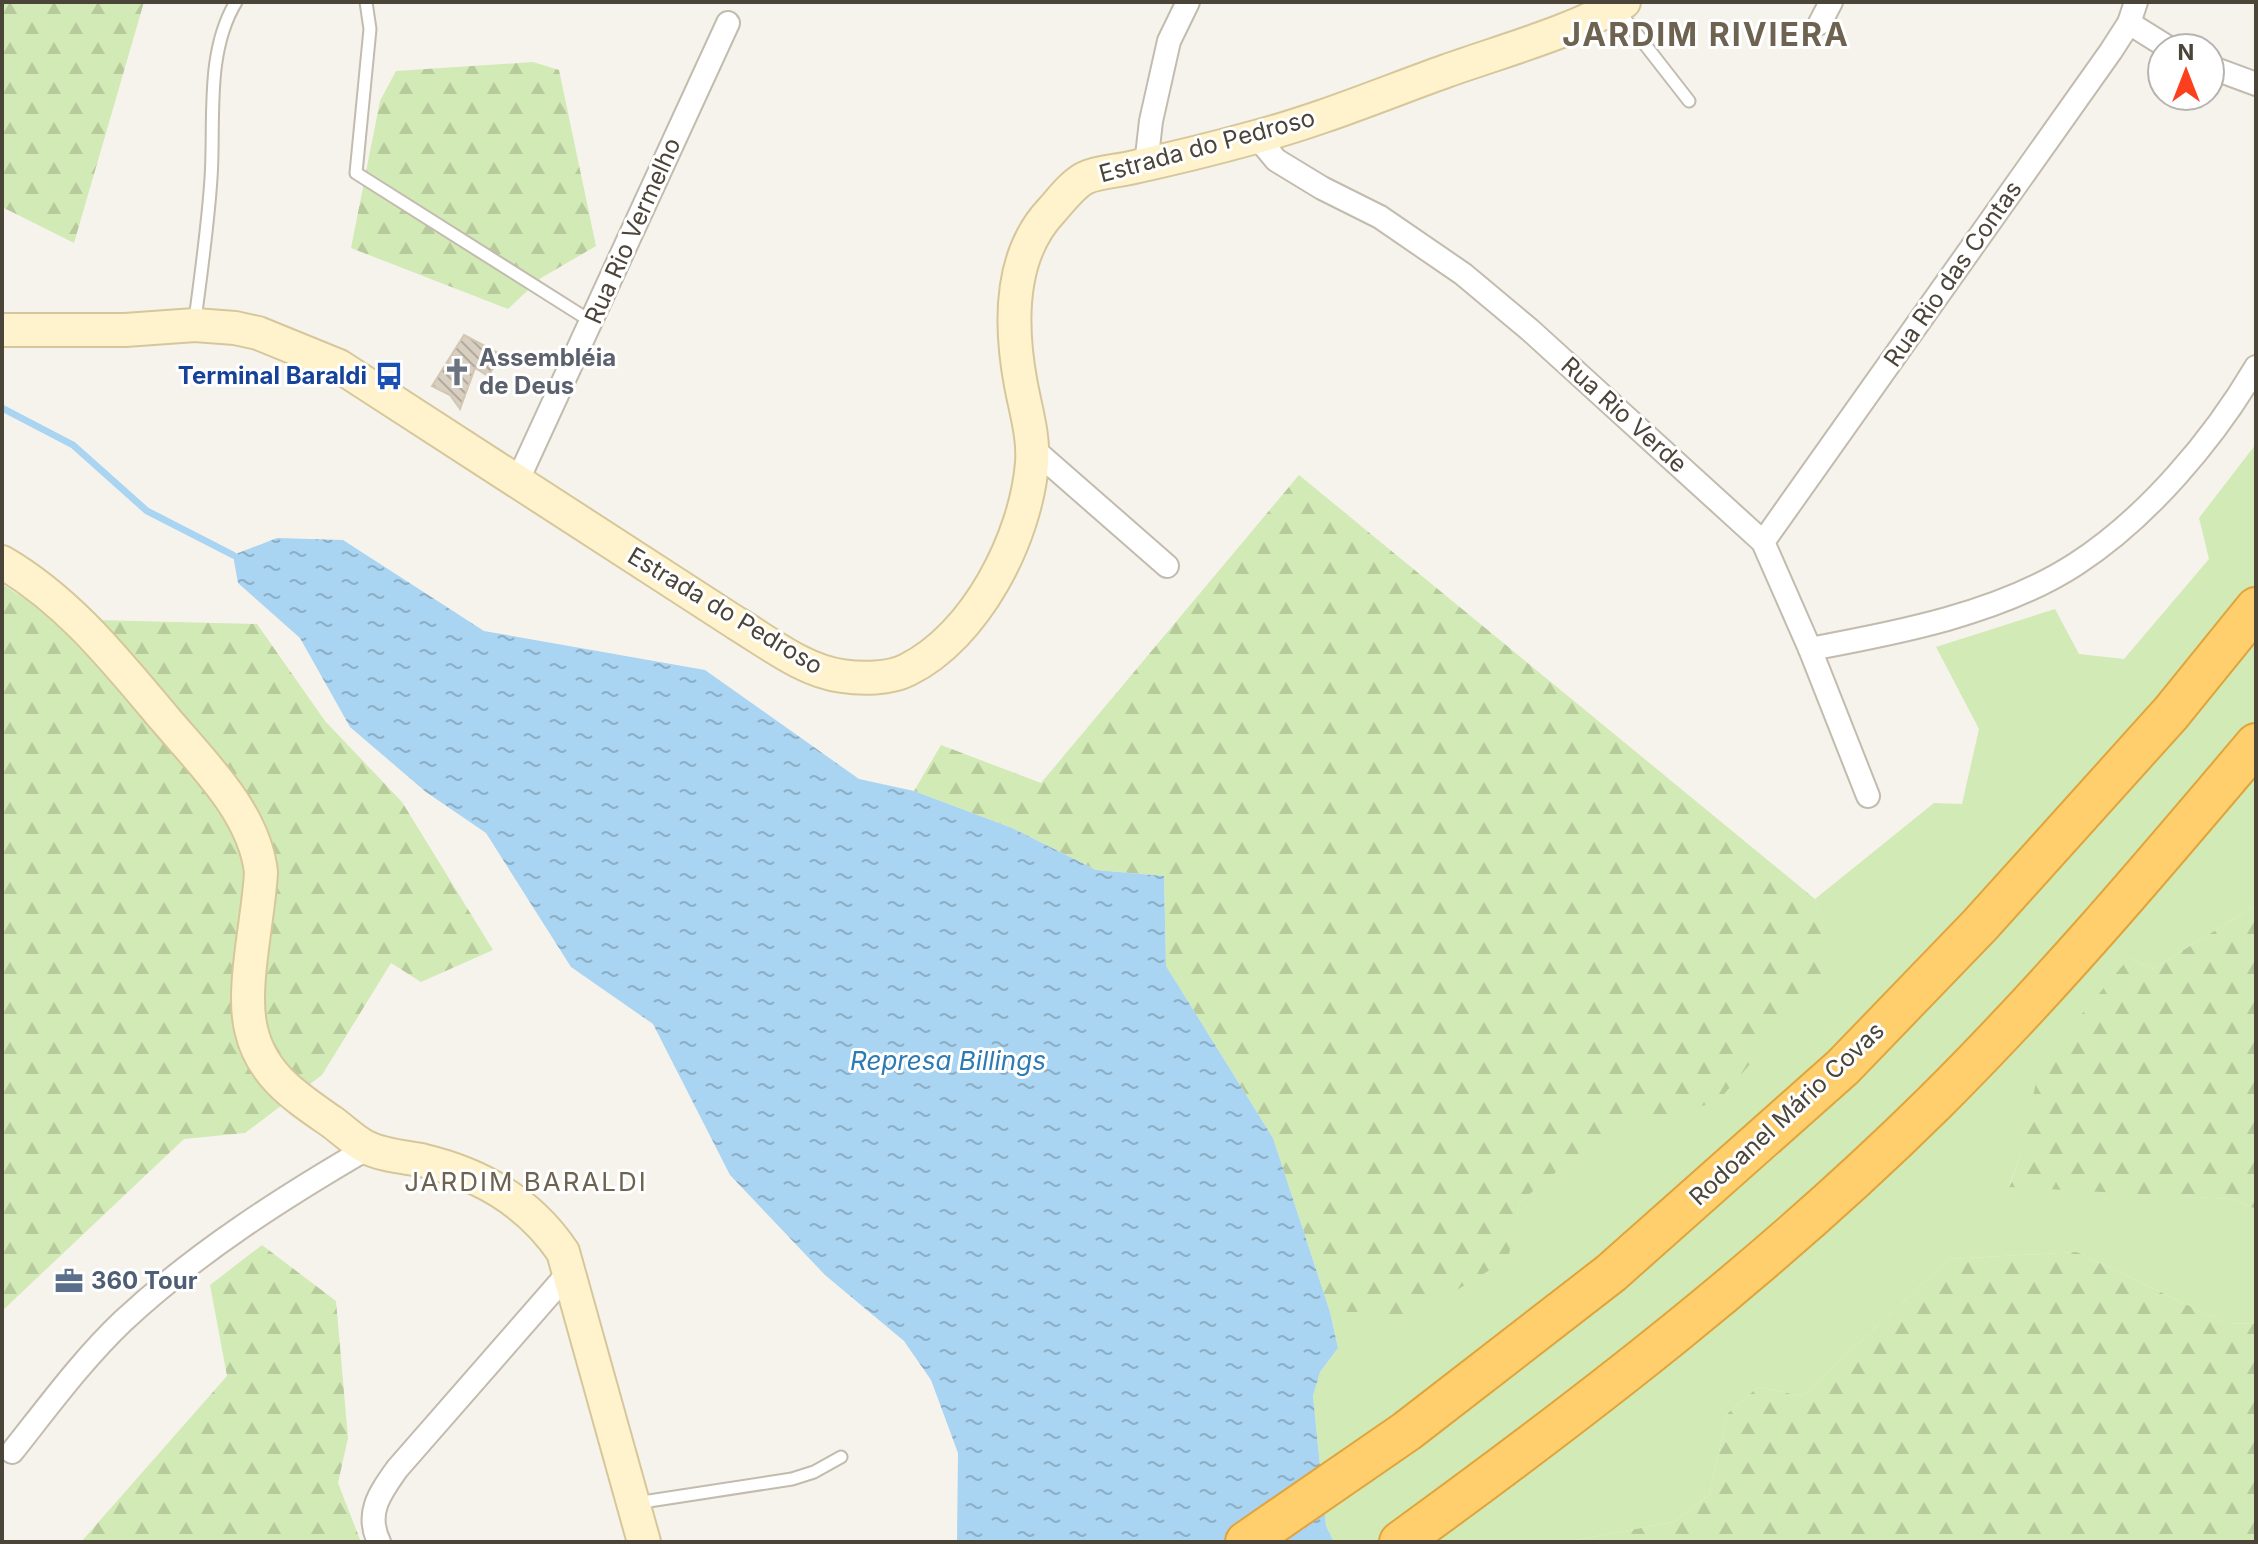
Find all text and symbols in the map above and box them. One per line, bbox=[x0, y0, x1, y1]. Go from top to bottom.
district label: JARDIM RIVIERA bbox=[1562, 15, 1850, 54]
north arrow bbox=[2146, 32, 2226, 112]
text: N bbox=[2178, 39, 2194, 65]
street label: Estrada do Pedroso bbox=[1096, 103, 1318, 188]
street label: Rua Rio Vermelho bbox=[579, 133, 687, 328]
street label: Rua Rio das Contas bbox=[1878, 175, 2028, 372]
place label: Assembléia de Deus bbox=[479, 343, 616, 400]
street label: Rua Rio Verde bbox=[1556, 351, 1693, 479]
church icon: Assembléia de Deus bbox=[442, 357, 472, 387]
place label: Terminal Baraldi bbox=[178, 361, 367, 390]
bus stop icon: Terminal Baraldi bbox=[374, 361, 404, 391]
street label: Estrada do Pedroso bbox=[623, 541, 828, 680]
street label: Rodoanel Mário Covas bbox=[1683, 1016, 1890, 1211]
water label: Represa Billings bbox=[850, 1045, 1046, 1076]
district label: JARDIM BARALDI bbox=[404, 1166, 648, 1197]
office icon: 360 Tour bbox=[54, 1266, 84, 1296]
place label: 360 Tour bbox=[91, 1266, 198, 1295]

